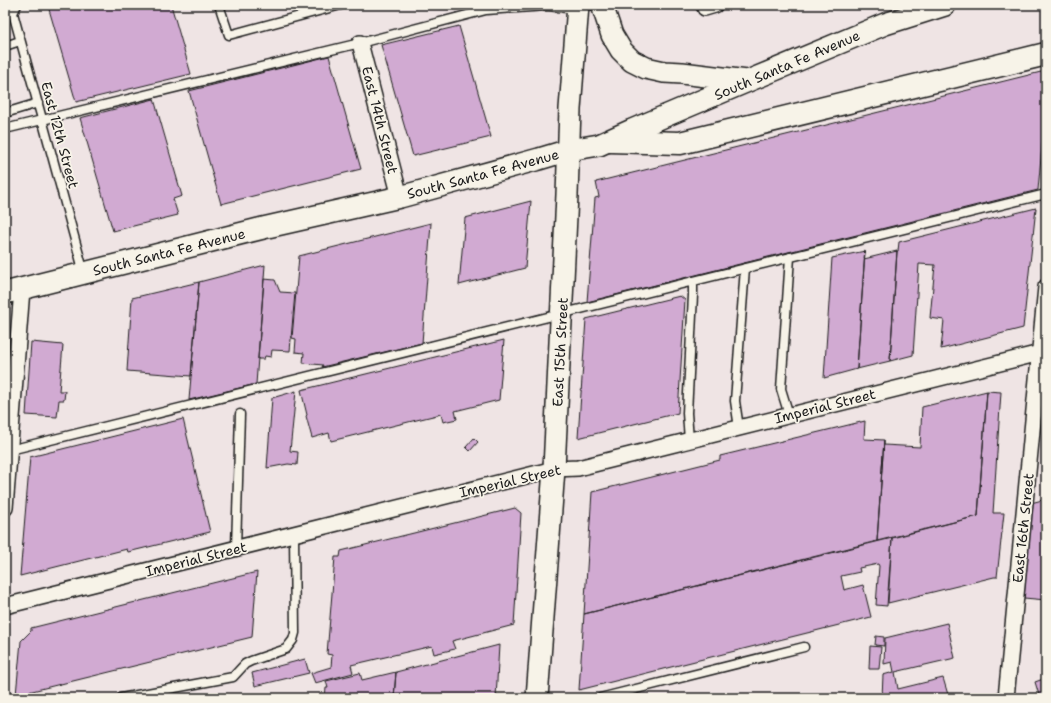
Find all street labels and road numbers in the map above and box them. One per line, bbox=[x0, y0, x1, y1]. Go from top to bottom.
street label: South Santa Fe Avenue bbox=[711, 26, 863, 104]
street label: East 14th Street bbox=[358, 64, 402, 176]
street label: East 12th Street bbox=[37, 80, 83, 190]
street label: South Santa Fe Avenue bbox=[405, 145, 561, 203]
street label: South Santa Fe Avenue bbox=[91, 224, 247, 280]
street label: East 15th Street bbox=[548, 297, 572, 407]
street label: Imperial Street bbox=[773, 385, 877, 427]
street label: Imperial Street bbox=[457, 461, 563, 501]
street label: East 16th Street bbox=[1008, 472, 1038, 584]
street label: Imperial Street bbox=[144, 538, 248, 580]

